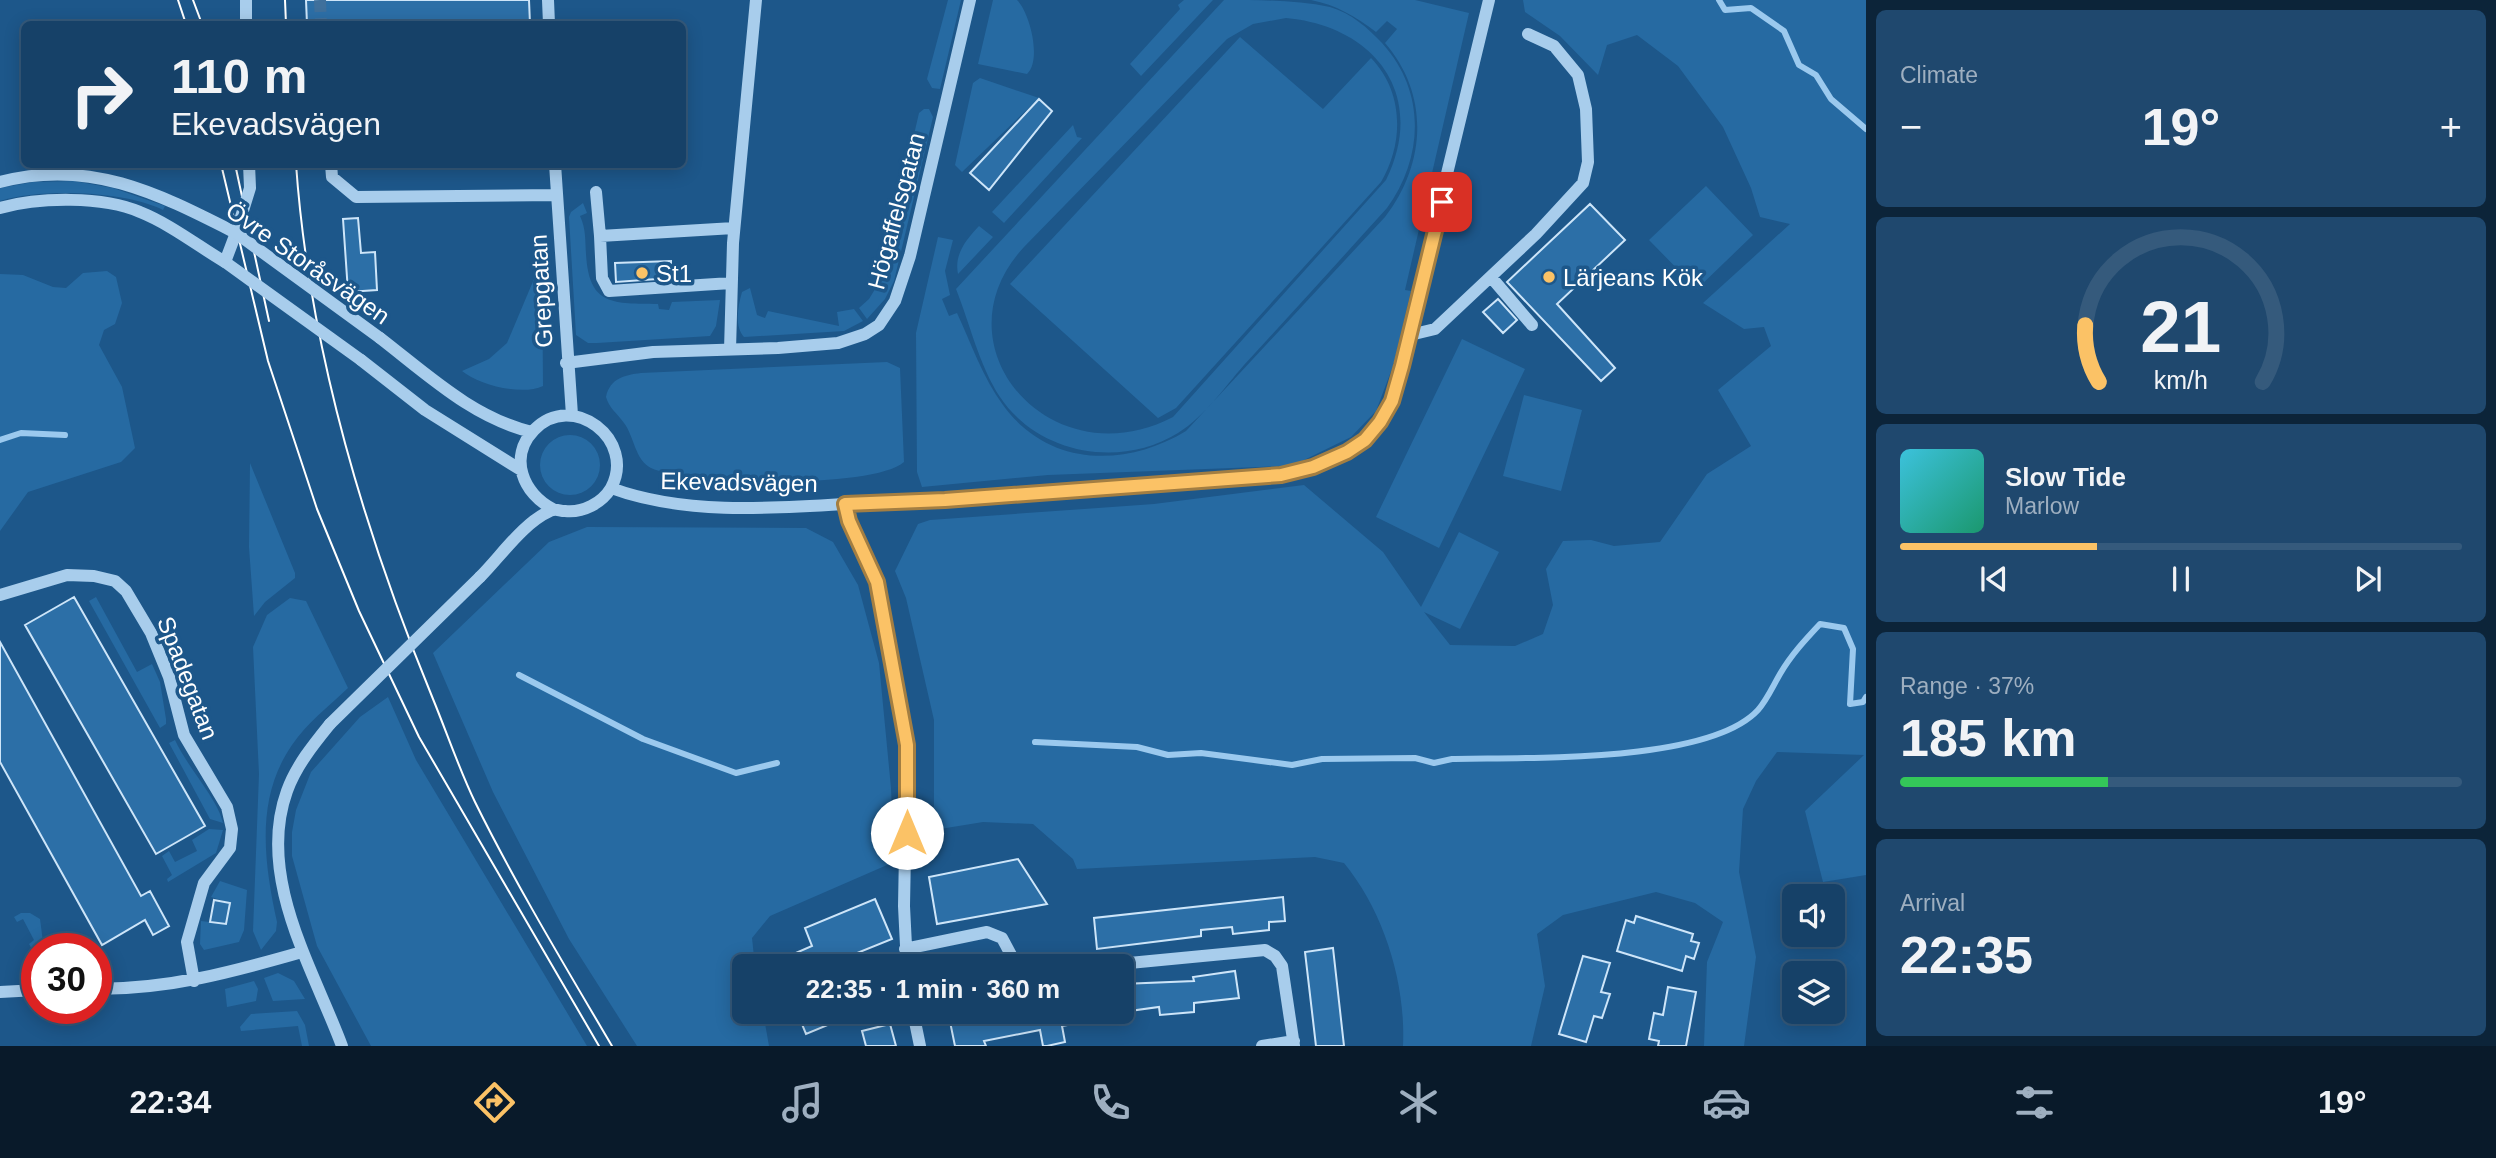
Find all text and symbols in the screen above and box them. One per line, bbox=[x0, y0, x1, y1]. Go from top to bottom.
icon: right bbox=[56, 49, 147, 140]
text: 110 m bbox=[171, 49, 307, 103]
text: Climate bbox=[1900, 62, 1978, 88]
text: 19° bbox=[2142, 98, 2220, 156]
text: Ekevadsvägen bbox=[171, 106, 381, 142]
text: − bbox=[1900, 106, 1922, 148]
text: + bbox=[2440, 106, 2462, 148]
street label: Högaffelsgatan bbox=[862, 130, 930, 292]
pin bbox=[1412, 172, 1472, 232]
icon: arrive bbox=[1423, 183, 1461, 221]
street label: Övre Storåsvägen bbox=[221, 196, 395, 330]
street label: Grepgatan bbox=[525, 234, 557, 348]
place label: St1 bbox=[656, 260, 692, 287]
place label: Lärjeans Kök bbox=[1563, 264, 1704, 291]
marker: St1 bbox=[634, 265, 650, 281]
marker: Lärjeans Kök bbox=[1541, 269, 1557, 285]
text: 21 bbox=[2141, 286, 2221, 367]
text: km/h bbox=[2154, 366, 2208, 394]
text: Slow Tide bbox=[2005, 462, 2126, 492]
street label: Ekevadsvägen bbox=[660, 467, 818, 497]
text: Marlow bbox=[2005, 493, 2079, 519]
icon: previous bbox=[1975, 560, 2013, 598]
icon: pause bbox=[2162, 560, 2200, 598]
icon: next bbox=[2349, 560, 2387, 598]
street label: Spadegatan bbox=[152, 613, 224, 743]
text: Range · 37% bbox=[1900, 673, 2034, 699]
text: 185 km bbox=[1900, 709, 2076, 767]
position arrow bbox=[870, 796, 944, 870]
map controls bbox=[1782, 884, 1845, 1024]
button: sound bbox=[1782, 884, 1845, 947]
text: Arrival bbox=[1900, 890, 1965, 916]
text: 22:35 bbox=[1900, 926, 2033, 984]
speed limit sign: 30 bbox=[21, 933, 112, 1024]
button: layers bbox=[1782, 961, 1845, 1024]
text: 22:35 · 1 min · 360 m bbox=[806, 974, 1060, 1004]
icon: directions bbox=[470, 1078, 519, 1127]
icon: music bbox=[778, 1078, 827, 1127]
icon: phone bbox=[1086, 1078, 1135, 1127]
icon: climate bbox=[1394, 1078, 1443, 1127]
icon: car bbox=[1702, 1078, 1751, 1127]
icon: filters bbox=[2010, 1078, 2059, 1127]
text: 22:34 bbox=[129, 1084, 211, 1120]
text: 19° bbox=[2318, 1084, 2367, 1120]

